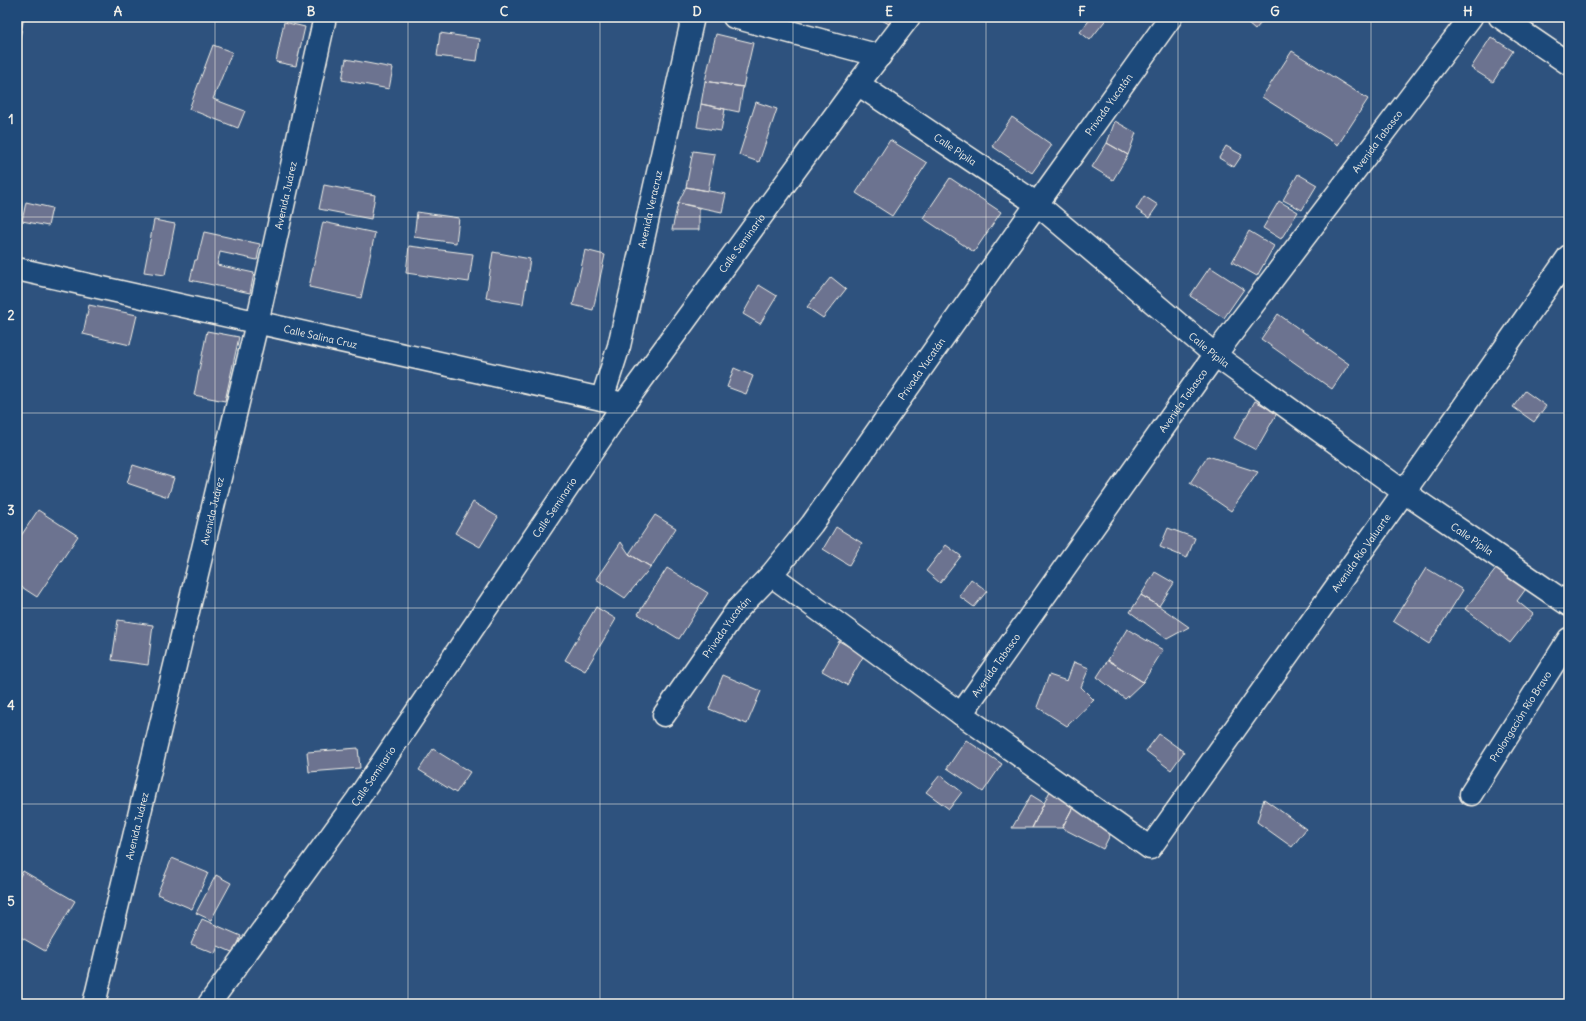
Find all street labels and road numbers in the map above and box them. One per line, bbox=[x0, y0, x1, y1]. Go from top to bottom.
street label: Privada Yucatán bbox=[1082, 71, 1136, 138]
street label: Avenida Tabasco bbox=[1349, 107, 1406, 175]
street label: Calle Pípila bbox=[931, 131, 979, 169]
street label: Avenida Juárez bbox=[272, 160, 300, 231]
street label: Avenida Veracruz bbox=[635, 169, 665, 249]
street label: Calle Seminario bbox=[716, 211, 768, 275]
street label: Calle Salina Cruz bbox=[282, 322, 359, 352]
street label: Calle Pípila bbox=[1186, 330, 1232, 370]
street label: Privada Yucatán bbox=[895, 335, 948, 403]
street label: Avenida Tabasco bbox=[1156, 366, 1211, 435]
street label: Calle Seminario bbox=[530, 475, 580, 540]
street label: Avenida Juárez bbox=[198, 476, 227, 546]
street label: Avenida Río Valuarte bbox=[1329, 511, 1394, 595]
street label: Calle Pípila bbox=[1448, 520, 1496, 558]
street label: Privada Yucatán bbox=[700, 594, 754, 660]
street label: Avenida Tabasco bbox=[969, 630, 1023, 700]
street label: Prolongación Río Bravo bbox=[1487, 668, 1554, 764]
street label: Calle Seminario bbox=[349, 743, 399, 809]
street label: Avenida Juárez bbox=[123, 791, 152, 861]

